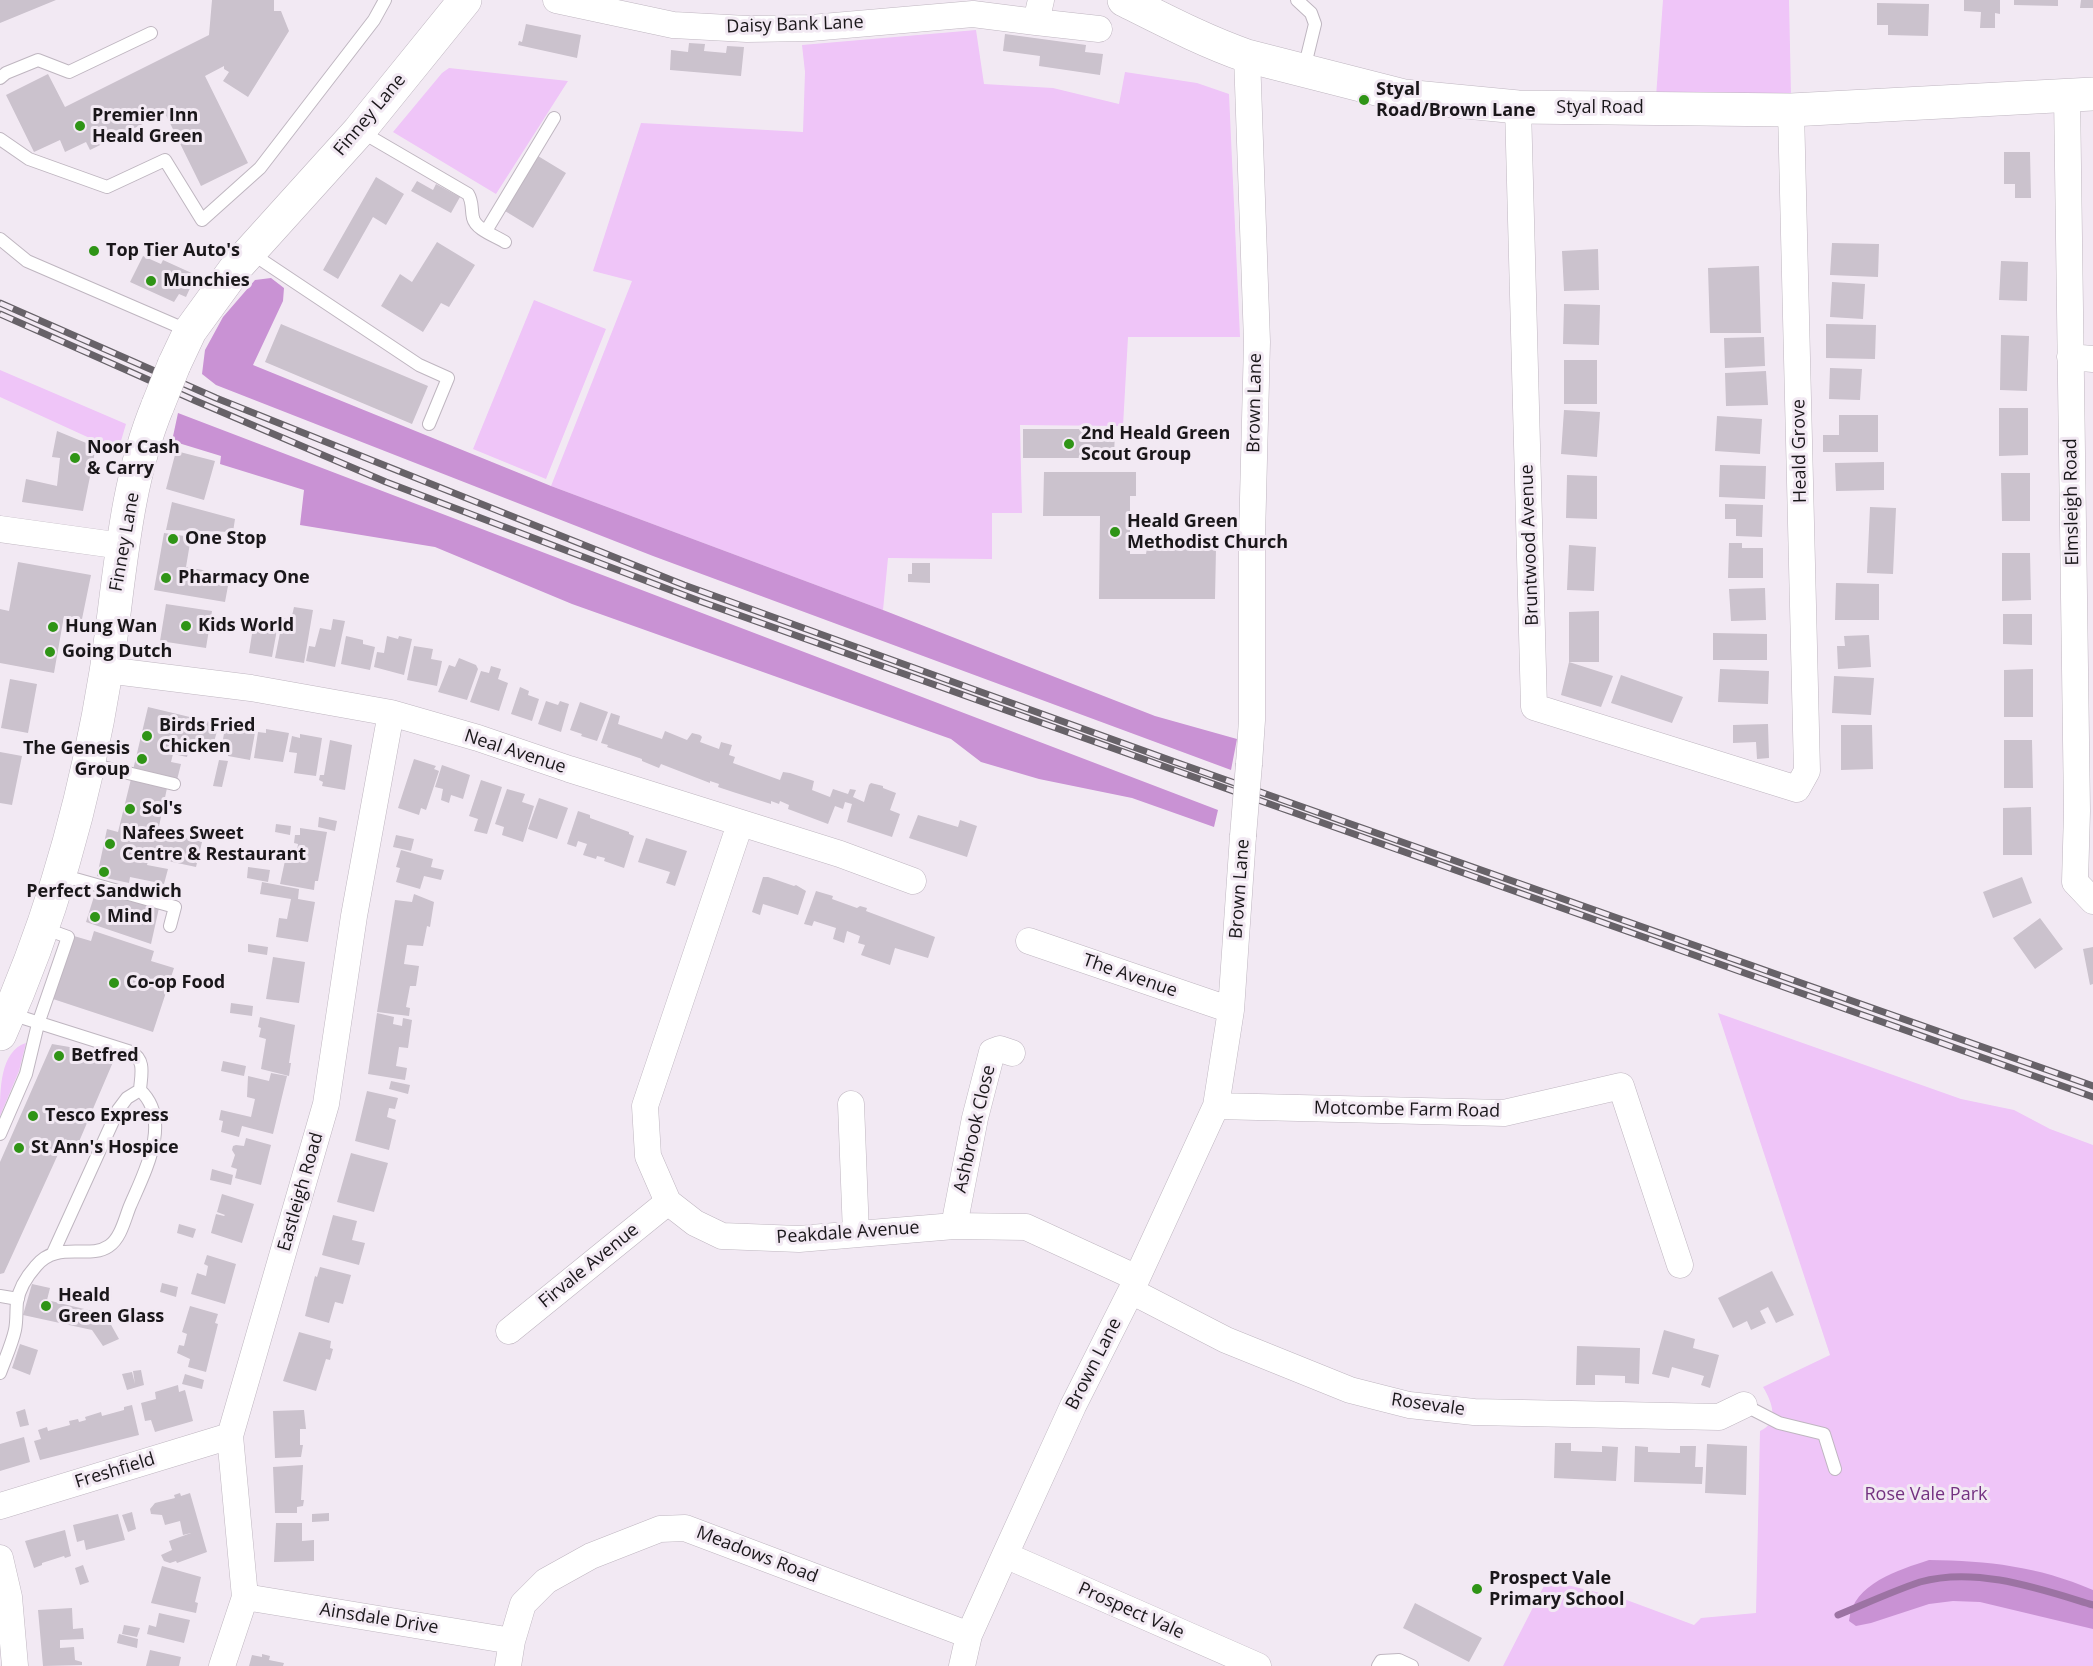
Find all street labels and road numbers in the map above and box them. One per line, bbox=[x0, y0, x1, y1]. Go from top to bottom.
street label: Daisy Bank Lane bbox=[726, 12, 864, 38]
street label: Finney Lane bbox=[330, 70, 410, 160]
street label: Styal Road bbox=[1556, 97, 1644, 119]
street label: Brown Lane bbox=[1243, 353, 1267, 453]
street label: Heald Grove bbox=[1788, 399, 1812, 503]
street label: Elmsleigh Road bbox=[2060, 438, 2084, 566]
street label: Bruntwood Avenue bbox=[1516, 464, 1544, 626]
street label: Finney Lane bbox=[106, 491, 144, 593]
street label: Neal Avenue bbox=[461, 725, 569, 779]
street label: Brown Lane bbox=[1226, 838, 1254, 940]
street label: The Avenue bbox=[1080, 950, 1180, 1002]
street label: Ashbrook Close bbox=[950, 1063, 1000, 1195]
street label: Motcombe Farm Road bbox=[1314, 1098, 1500, 1122]
street label: Eastleigh Road bbox=[274, 1130, 328, 1254]
street label: Peakdale Avenue bbox=[776, 1217, 920, 1249]
street label: Firvale Avenue bbox=[535, 1219, 643, 1313]
street label: Brown Lane bbox=[1062, 1315, 1126, 1413]
street label: Rosevale bbox=[1390, 1389, 1466, 1421]
street label: Freshfield bbox=[72, 1449, 158, 1493]
street label: Meadows Road bbox=[693, 1522, 821, 1588]
street label: Prospect Vale bbox=[1075, 1578, 1187, 1644]
street label: Ainsdale Drive bbox=[318, 1599, 440, 1639]

